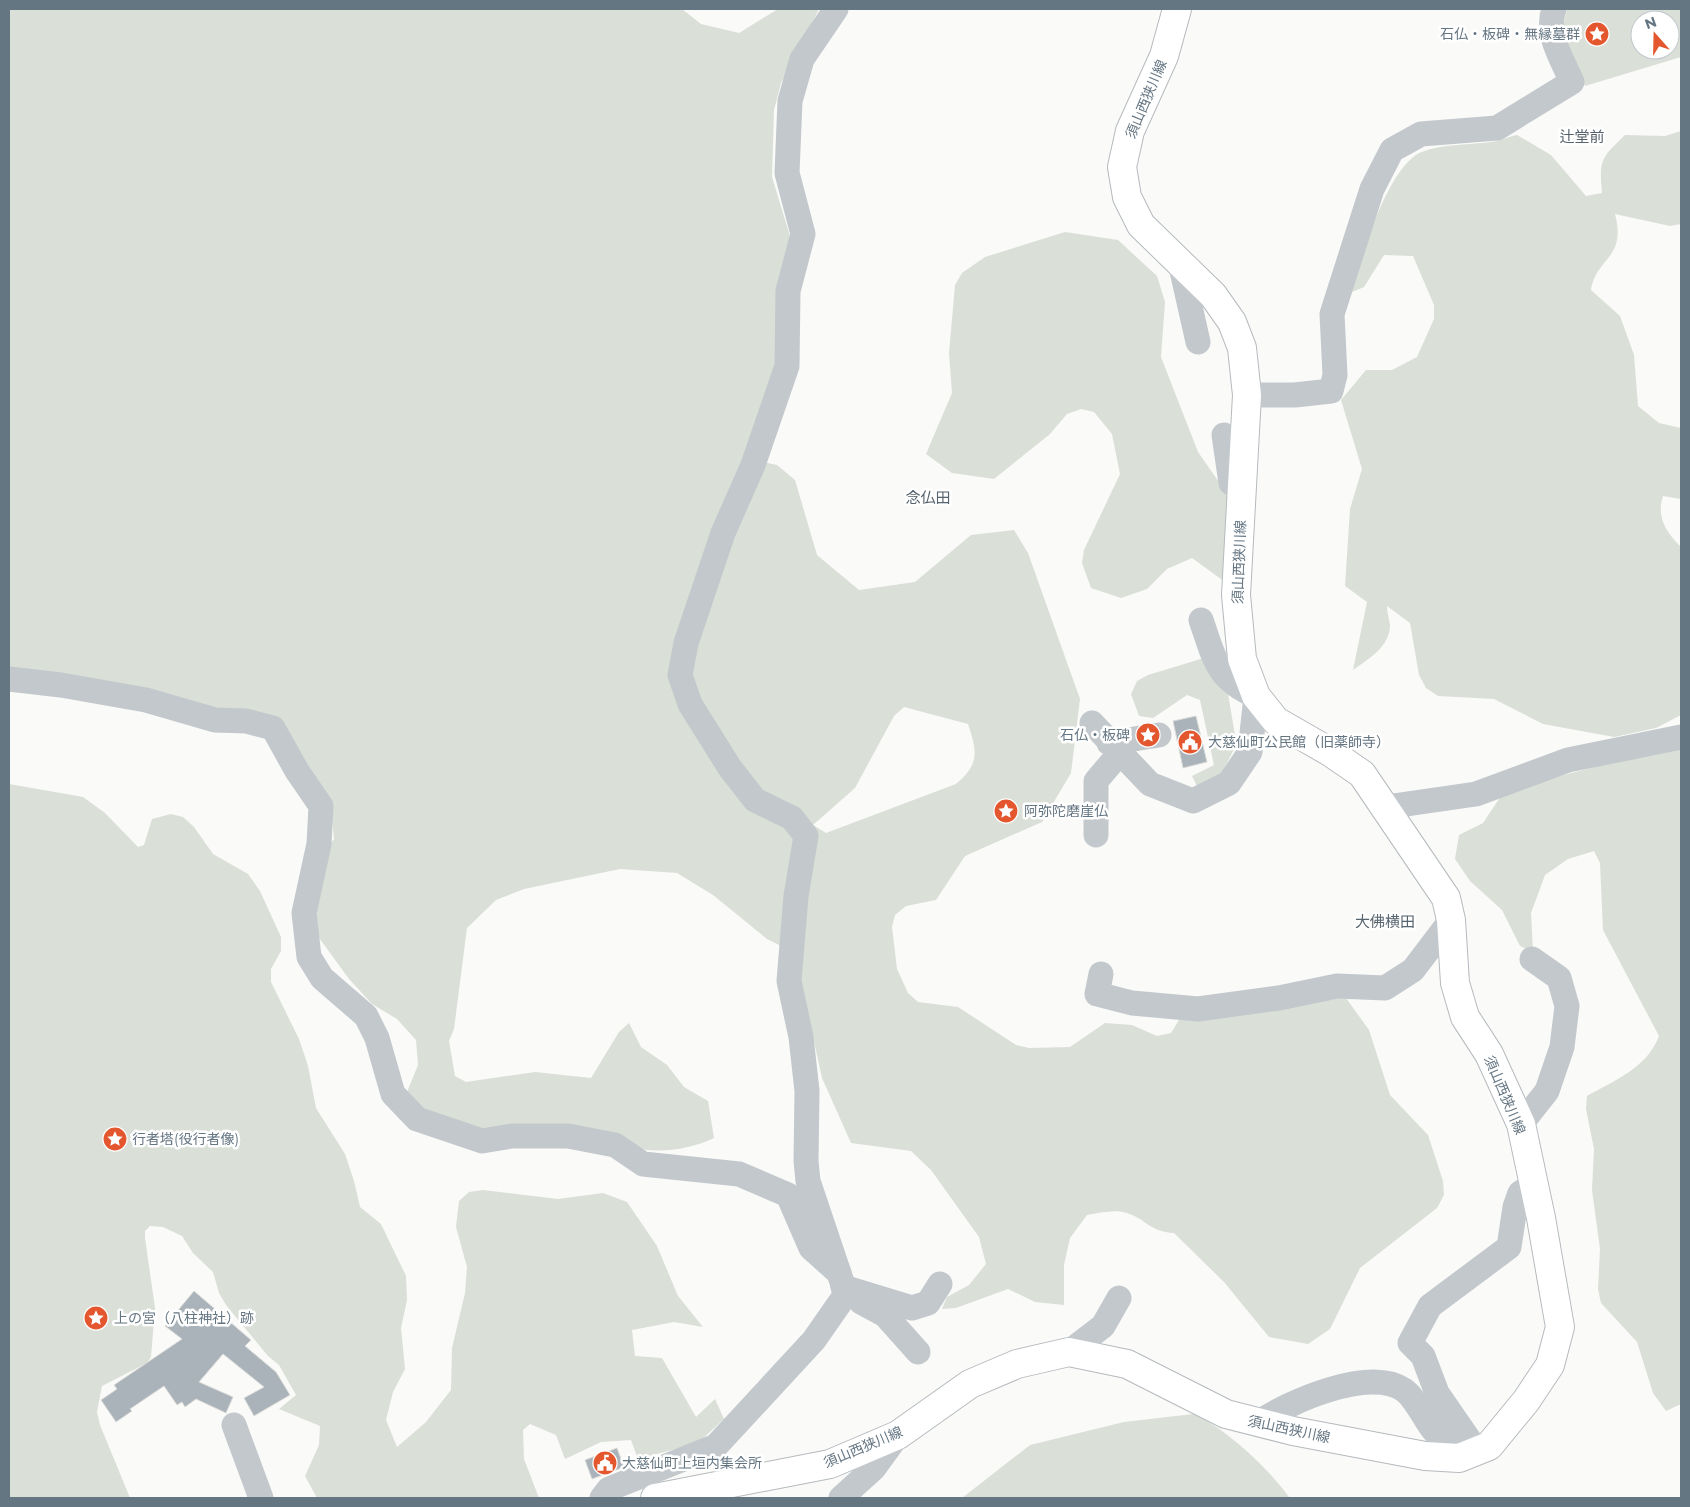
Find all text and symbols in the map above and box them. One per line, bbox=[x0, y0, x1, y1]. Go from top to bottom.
north arrow bbox=[1630, 10, 1680, 60]
text: N bbox=[1642, 12, 1659, 33]
place icon: 石仏・板碑・無縁墓群 bbox=[1584, 21, 1610, 47]
place label: 石仏・板碑・無縁墓群 bbox=[1440, 25, 1580, 43]
street label: 須山西狭川線 bbox=[1121, 57, 1171, 141]
district label: 辻堂前 bbox=[1559, 127, 1605, 146]
district label: 念仏田 bbox=[905, 488, 951, 507]
street label: 須山西狭川線 bbox=[1229, 520, 1249, 604]
place icon: 石仏・板碑 bbox=[1135, 722, 1161, 748]
place label: 石仏・板碑 bbox=[1060, 726, 1130, 744]
public building icon: 大慈仙町公民館（旧薬師寺） bbox=[1177, 729, 1203, 755]
place label: 大慈仙町公民館（旧薬師寺） bbox=[1208, 733, 1390, 751]
place icon: 阿弥陀磨崖仏 bbox=[993, 798, 1019, 824]
place label: 阿弥陀磨崖仏 bbox=[1024, 802, 1108, 820]
district label: 大佛横田 bbox=[1355, 912, 1415, 931]
street label: 須山西狭川線 bbox=[1480, 1053, 1530, 1137]
place icon: 行者塔(役行者像) bbox=[102, 1126, 128, 1152]
place label: 行者塔(役行者像) bbox=[132, 1130, 239, 1148]
place icon: 上の宮（八柱神社）跡 bbox=[83, 1305, 109, 1331]
place label: 上の宮（八柱神社）跡 bbox=[114, 1309, 254, 1327]
street label: 須山西狭川線 bbox=[1246, 1411, 1332, 1447]
street label: 須山西狭川線 bbox=[821, 1422, 905, 1472]
public building icon: 大慈仙町上垣内集会所 bbox=[592, 1450, 618, 1476]
place label: 大慈仙町上垣内集会所 bbox=[622, 1454, 762, 1472]

